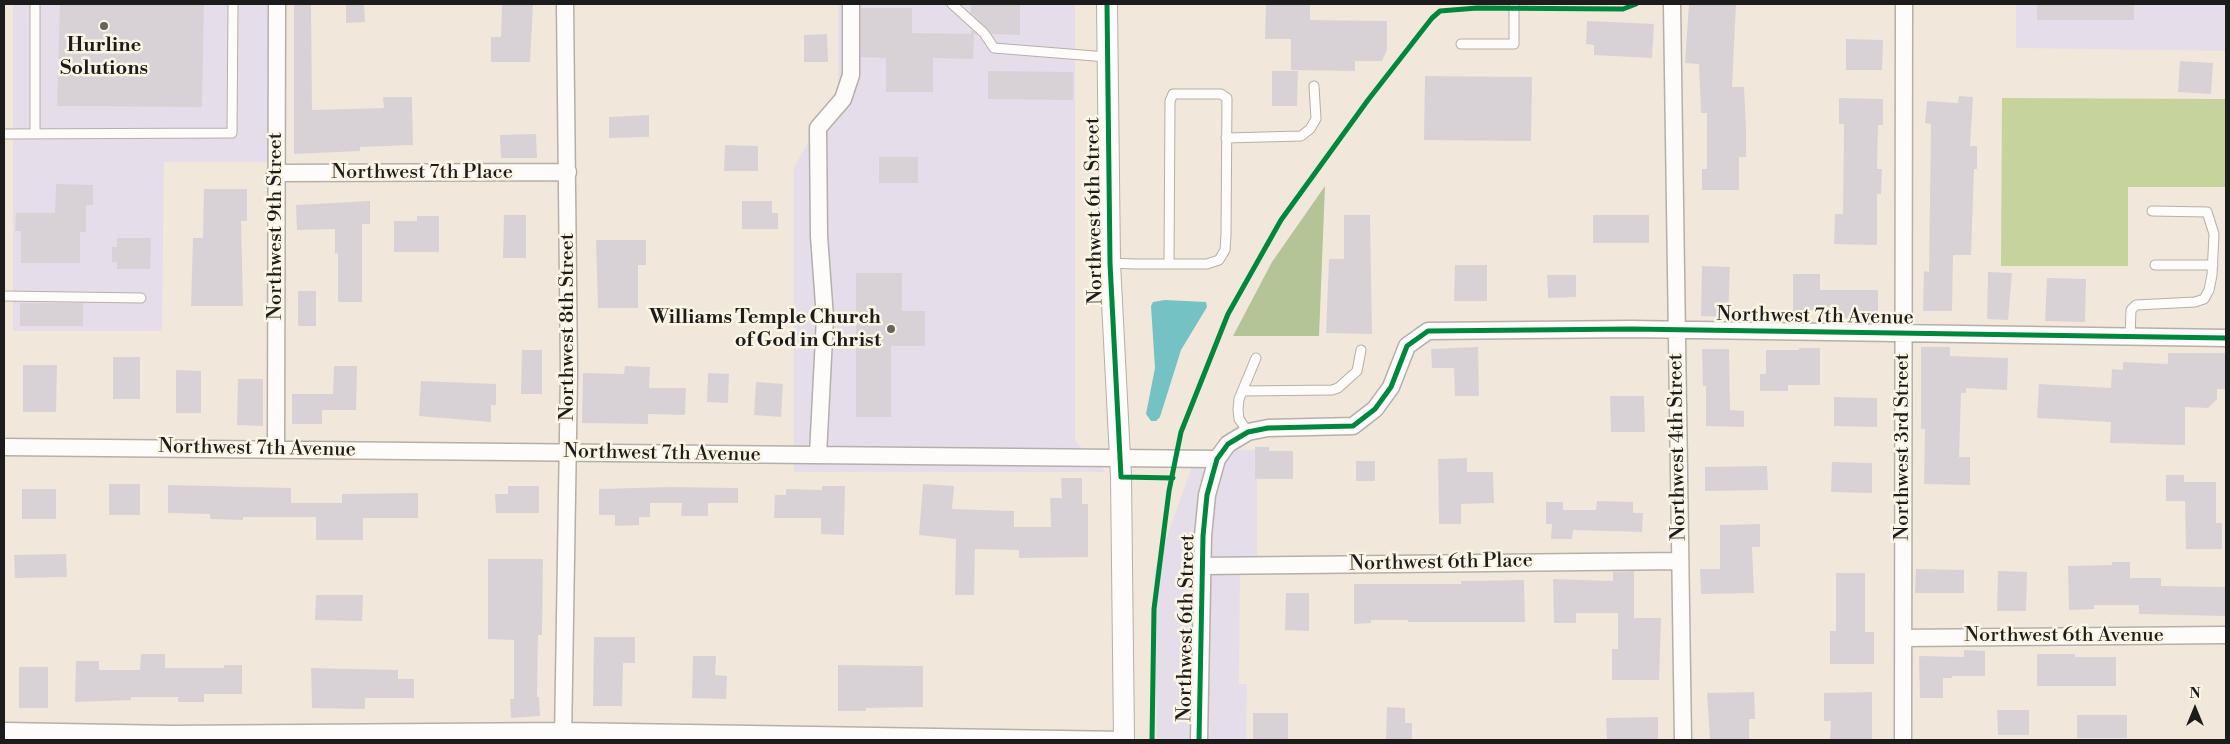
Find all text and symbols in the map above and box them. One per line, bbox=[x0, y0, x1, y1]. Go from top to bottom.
marker: Hurline Solutions bbox=[98, 20, 110, 32]
place label: Hurline Solutions bbox=[60, 34, 148, 81]
street label: Northwest 6th Street bbox=[1081, 117, 1109, 305]
street label: Northwest 9th Street bbox=[264, 132, 288, 320]
street label: Northwest 7th Place bbox=[331, 161, 513, 185]
street label: Northwest 8th Street bbox=[556, 233, 580, 421]
street label: Northwest 7th Avenue bbox=[1716, 303, 1914, 331]
place label: Williams Temple Church of God in Christ bbox=[649, 306, 881, 353]
marker: Williams Temple Church of God in Christ bbox=[885, 323, 897, 335]
street label: Northwest 4th Street bbox=[1664, 353, 1692, 541]
street label: Northwest 3rd Street bbox=[1891, 353, 1915, 541]
street label: Northwest 7th Avenue bbox=[158, 435, 356, 463]
street label: Northwest 7th Avenue bbox=[563, 440, 761, 468]
street label: Northwest 6th Street bbox=[1173, 534, 1201, 722]
street label: Northwest 6th Place bbox=[1349, 549, 1533, 577]
street label: Northwest 6th Avenue bbox=[1964, 624, 2164, 648]
north arrow bbox=[2170, 684, 2220, 734]
text: N bbox=[2189, 685, 2201, 703]

